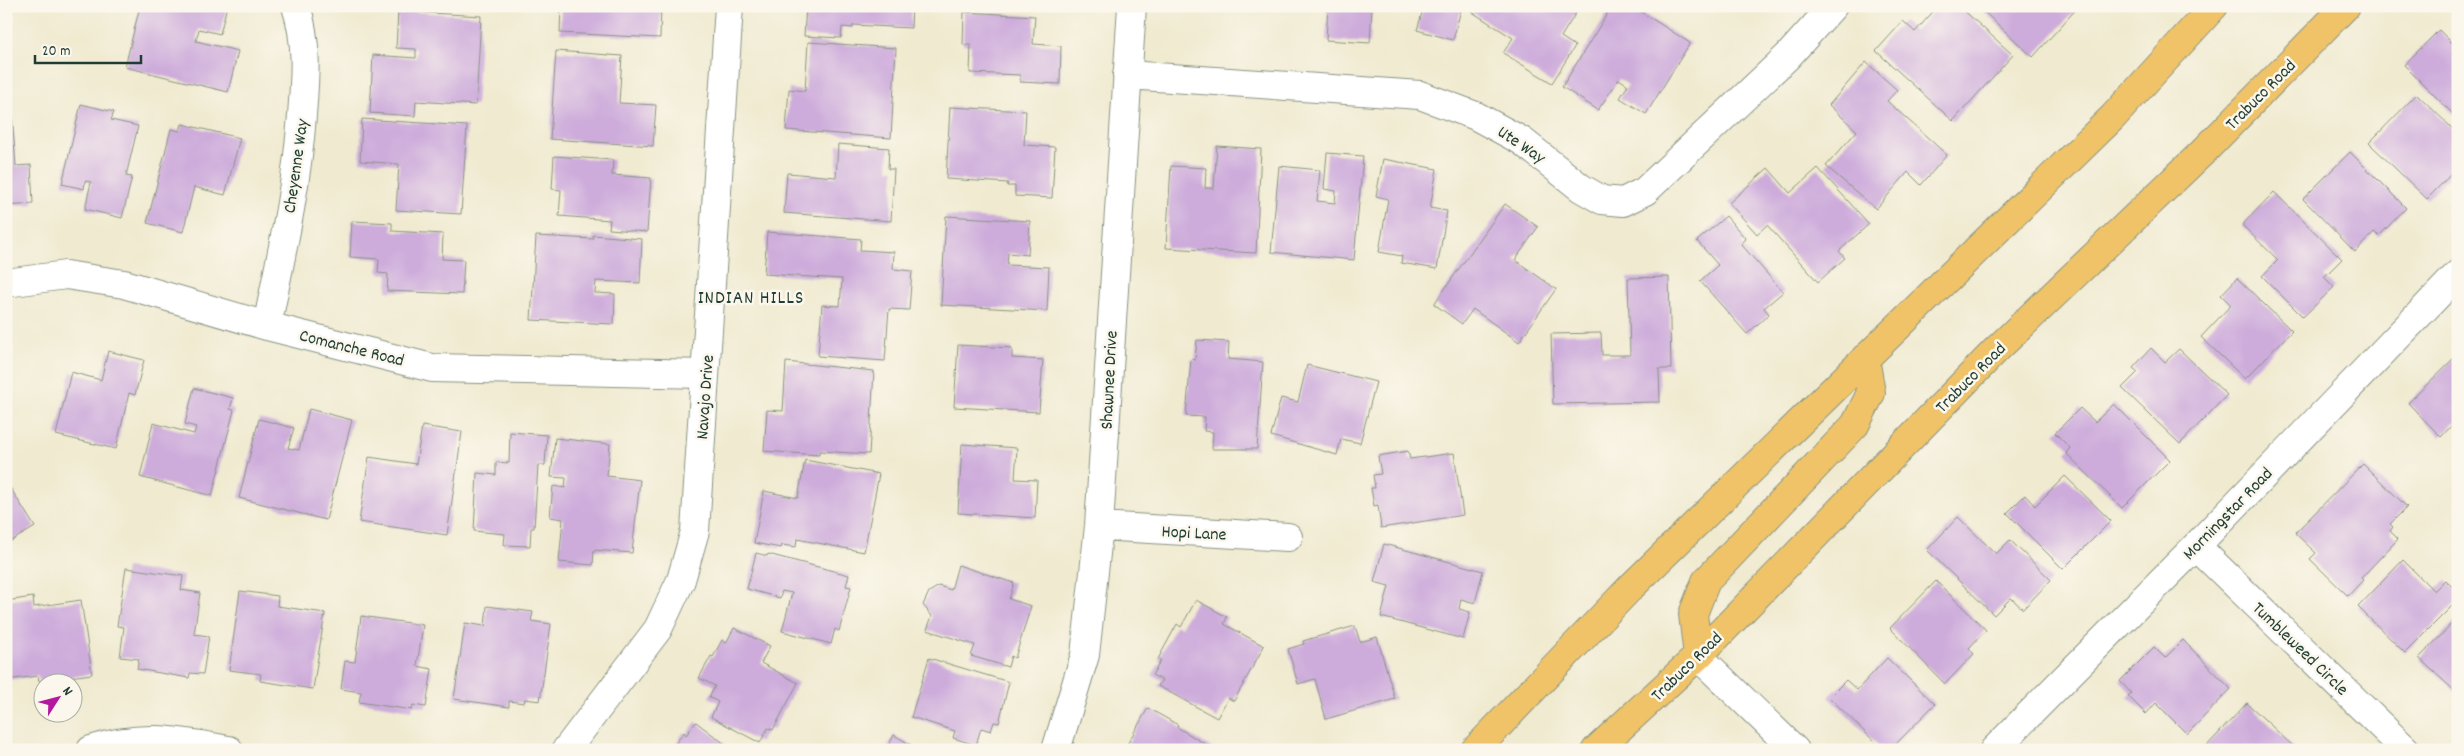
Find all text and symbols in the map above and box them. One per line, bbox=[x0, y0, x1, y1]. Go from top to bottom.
scale bar bbox=[35, 32, 141, 64]
text: 20 m bbox=[42, 41, 70, 63]
street label: Trabuco Road bbox=[2221, 55, 2303, 137]
street label: Cheyenne Way bbox=[278, 117, 317, 215]
street label: Ute Way bbox=[1491, 121, 1550, 172]
district label: INDIAN HILLS bbox=[698, 286, 804, 313]
street label: Comanche Road bbox=[296, 324, 406, 375]
street label: Shawnee Drive bbox=[1095, 330, 1126, 430]
street label: Trabuco Road bbox=[1931, 338, 2013, 420]
street label: Navajo Drive bbox=[691, 354, 722, 440]
street label: Morningstar Road bbox=[2178, 463, 2280, 567]
street label: Hopi Lane bbox=[1161, 520, 1227, 549]
street label: Tumbleweed Circle bbox=[2245, 597, 2353, 702]
street label: Trabuco Road bbox=[1646, 627, 1729, 708]
north arrow bbox=[32, 674, 82, 724]
text: N bbox=[57, 683, 77, 700]

